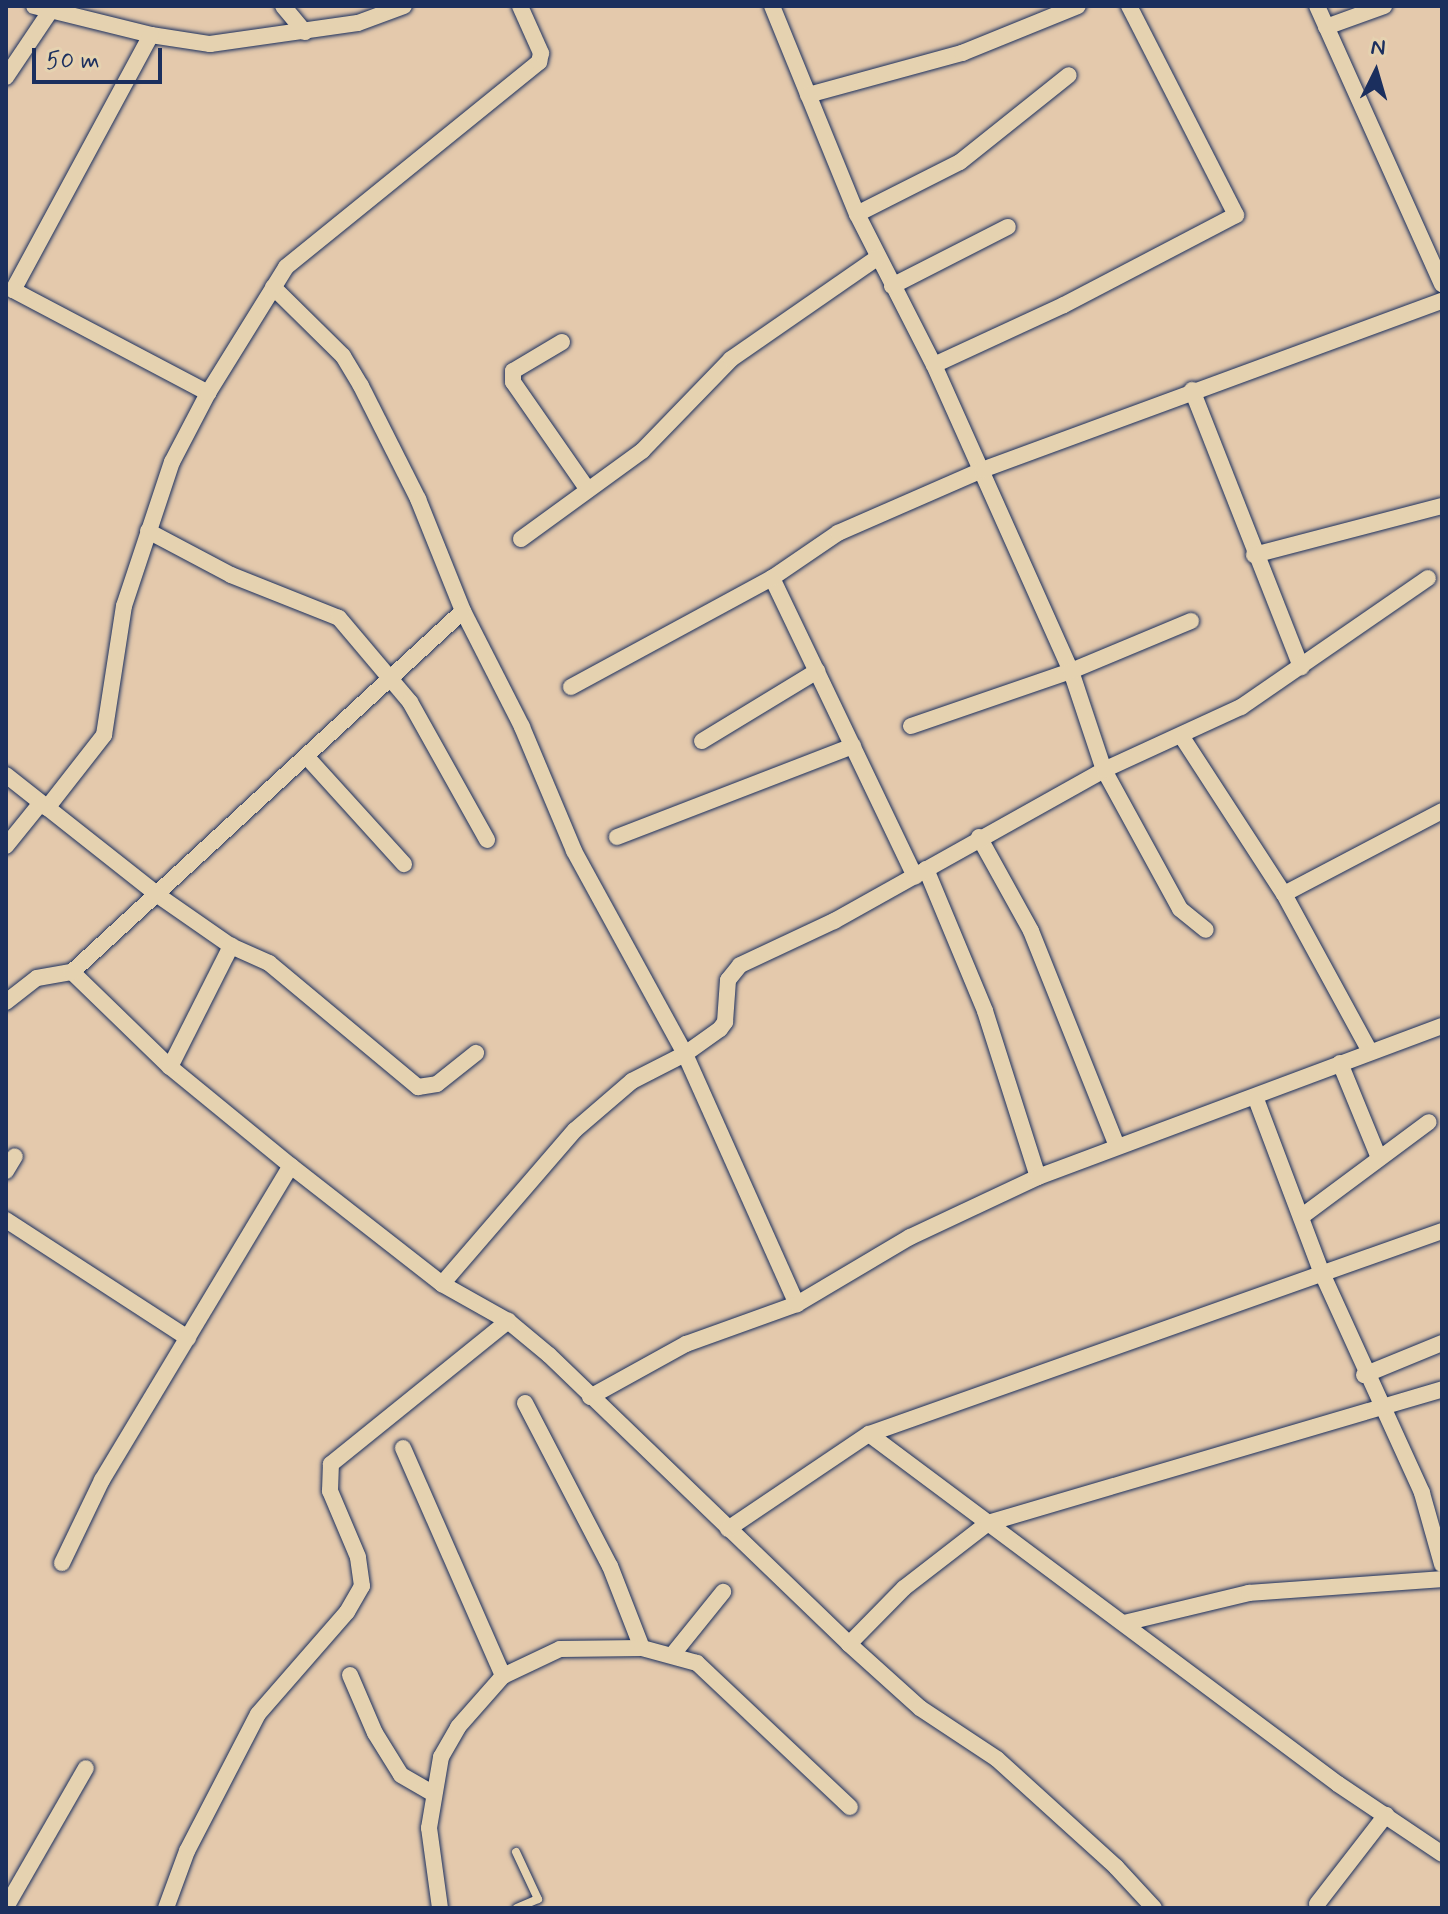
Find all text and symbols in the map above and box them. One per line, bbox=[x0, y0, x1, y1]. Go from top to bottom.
scale bar bbox=[36, 32, 166, 82]
north arrow bbox=[1336, 32, 1416, 112]
text: N bbox=[1370, 34, 1387, 63]
text: 50 m bbox=[46, 46, 100, 77]

